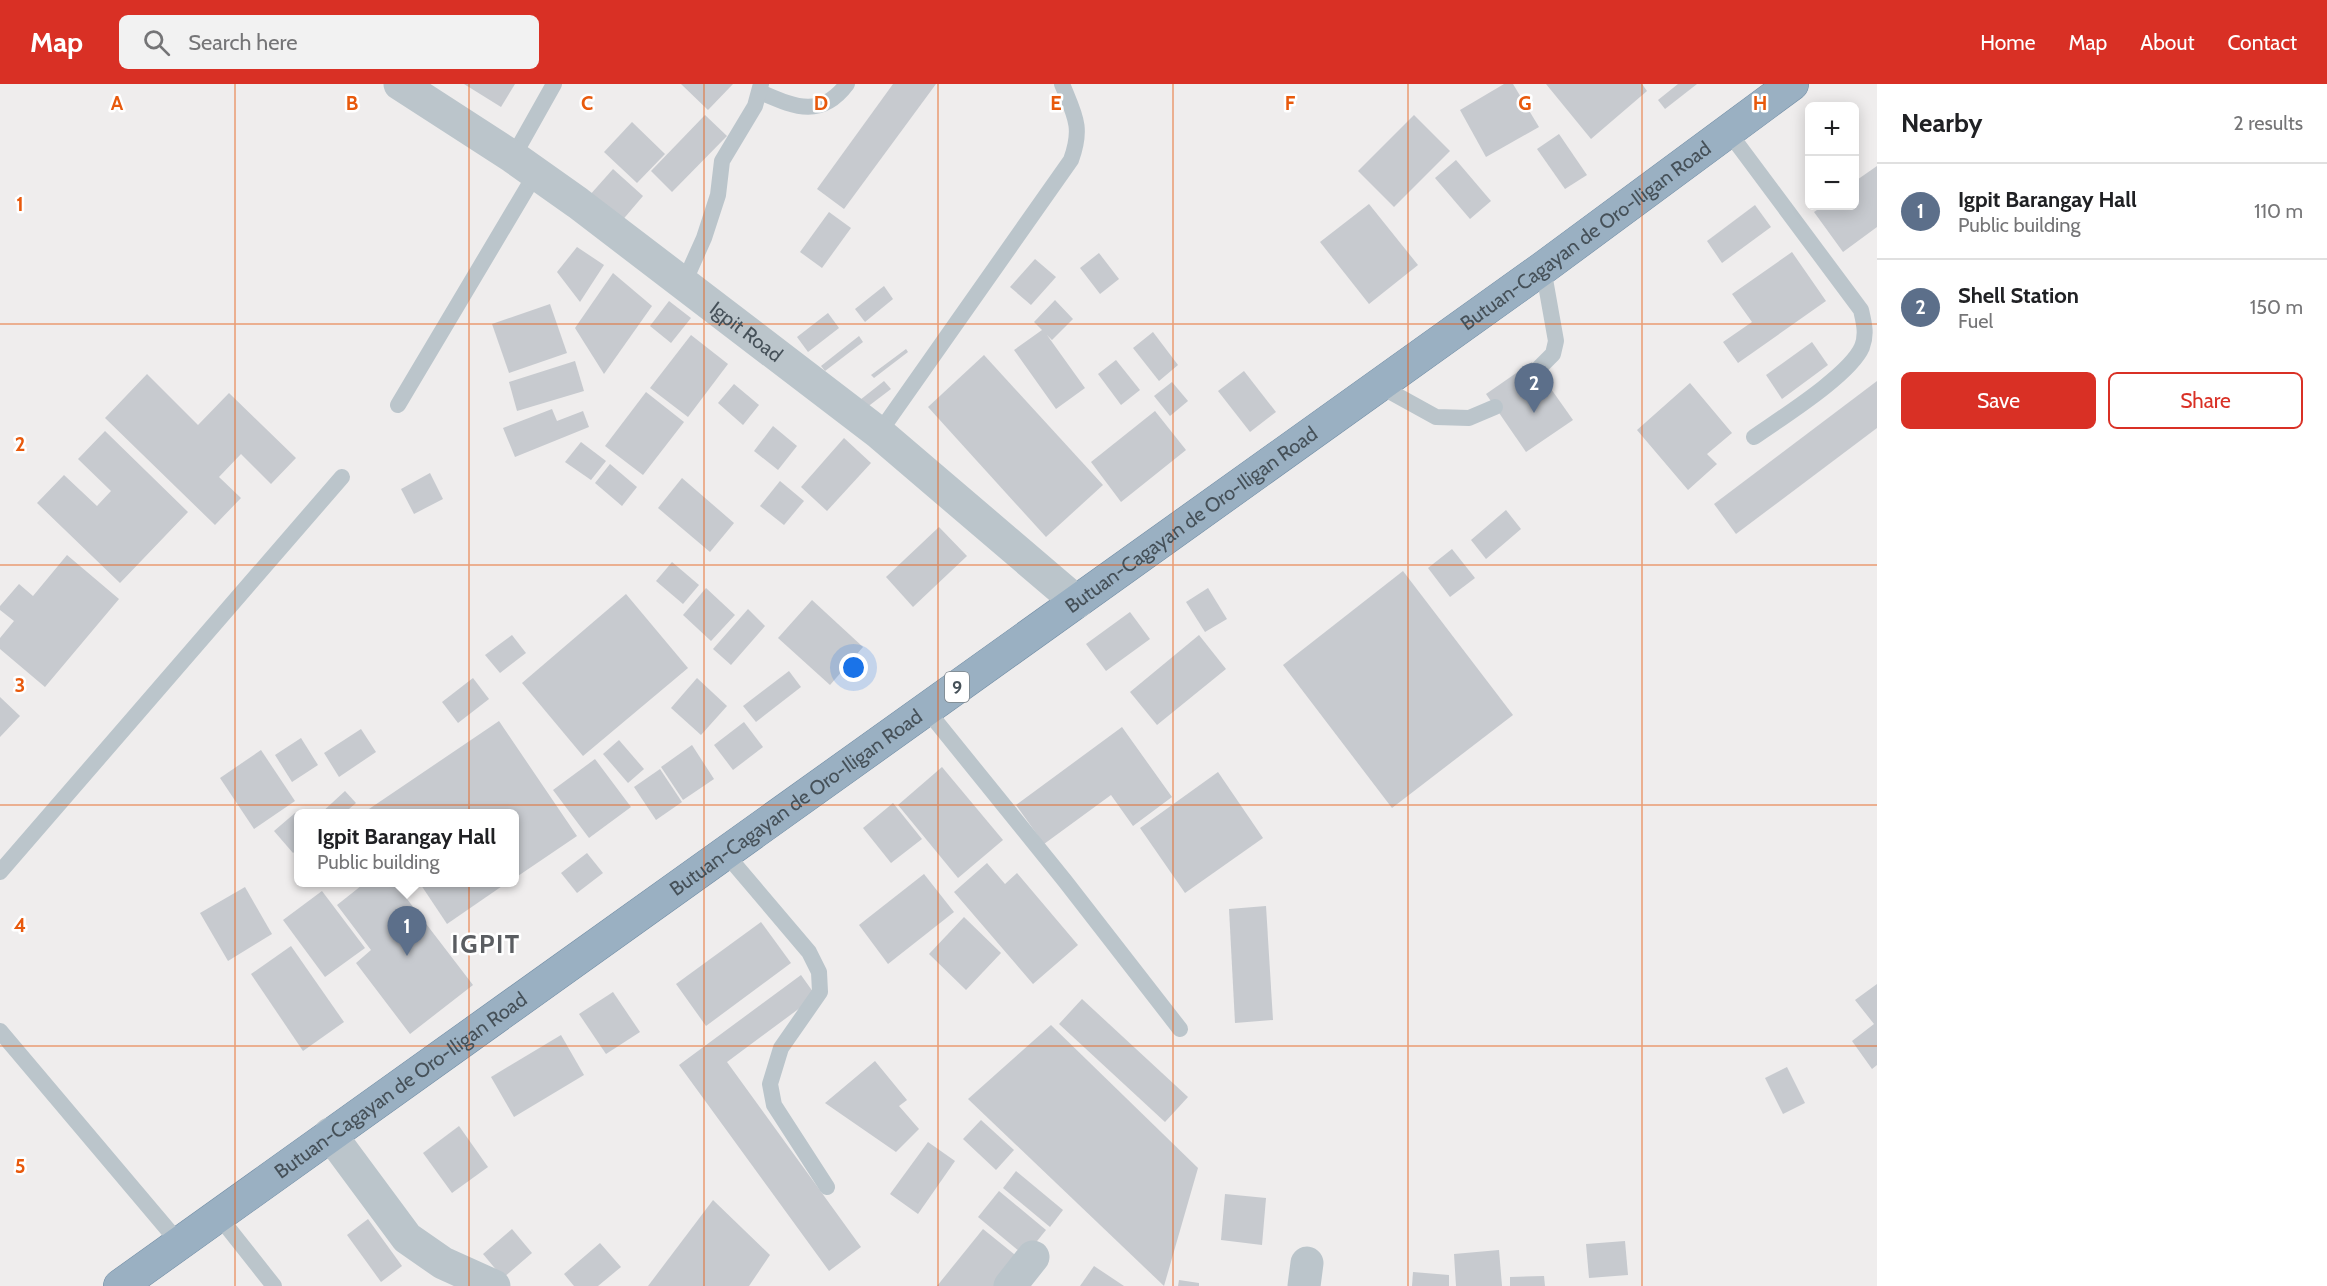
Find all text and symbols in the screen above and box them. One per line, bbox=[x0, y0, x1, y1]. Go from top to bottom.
search box bbox=[119, 15, 539, 69]
text: Map bbox=[30, 25, 83, 59]
icon: search bbox=[140, 26, 173, 59]
text: Search here bbox=[188, 29, 297, 56]
text: Home bbox=[1980, 30, 2036, 55]
text: Map bbox=[2069, 30, 2107, 55]
text: About bbox=[2140, 30, 2194, 55]
text: Contact bbox=[2227, 30, 2297, 55]
text: A bbox=[111, 91, 124, 115]
text: B bbox=[346, 91, 358, 115]
text: C bbox=[581, 91, 593, 115]
text: D bbox=[814, 91, 828, 115]
text: E bbox=[1050, 91, 1062, 115]
text: F bbox=[1285, 91, 1296, 115]
text: G bbox=[1518, 91, 1532, 115]
text: H bbox=[1753, 91, 1767, 115]
map controls bbox=[1805, 102, 1859, 210]
button: + bbox=[1805, 102, 1859, 156]
text: Nearby bbox=[1901, 107, 1982, 139]
text: 2 results bbox=[2233, 111, 2303, 135]
street label: Butuan-Cagayan de Oro-Iligan Road bbox=[1456, 136, 1715, 335]
button: − bbox=[1805, 156, 1859, 210]
text: Igpit Barangay Hall bbox=[1958, 186, 2137, 213]
text: 1 bbox=[16, 192, 24, 216]
text: 1 bbox=[1917, 199, 1924, 223]
text: 110 m bbox=[2254, 199, 2303, 223]
text: Public building bbox=[1958, 213, 2080, 237]
text: Shell Station bbox=[1958, 282, 2079, 309]
text: 2 bbox=[1915, 295, 1926, 319]
text: 150 m bbox=[2250, 295, 2303, 319]
street label: Igpit Road bbox=[705, 296, 787, 367]
text: Fuel bbox=[1958, 309, 1993, 333]
pin: 2 bbox=[1514, 364, 1553, 413]
button: Save bbox=[1901, 372, 2096, 429]
button: Share bbox=[2108, 372, 2303, 429]
street label: Butuan-Cagayan de Oro-Iligan Road bbox=[1060, 421, 1322, 618]
text: 2 bbox=[15, 432, 25, 456]
your location bbox=[839, 653, 868, 682]
road number: 9 bbox=[945, 672, 969, 702]
text: 3 bbox=[15, 673, 25, 697]
street label: Butuan-Cagayan de Oro-Iligan Road bbox=[665, 704, 927, 901]
popup bbox=[294, 809, 519, 887]
text: Igpit Barangay Hall bbox=[317, 823, 496, 850]
text: Public building bbox=[317, 850, 439, 874]
pin: 1 bbox=[388, 906, 426, 956]
text: 4 bbox=[14, 913, 26, 937]
district label: IGPIT bbox=[451, 928, 521, 960]
street label: Butuan-Cagayan de Oro-Iligan Road bbox=[270, 987, 531, 1184]
text: 5 bbox=[15, 1154, 25, 1178]

